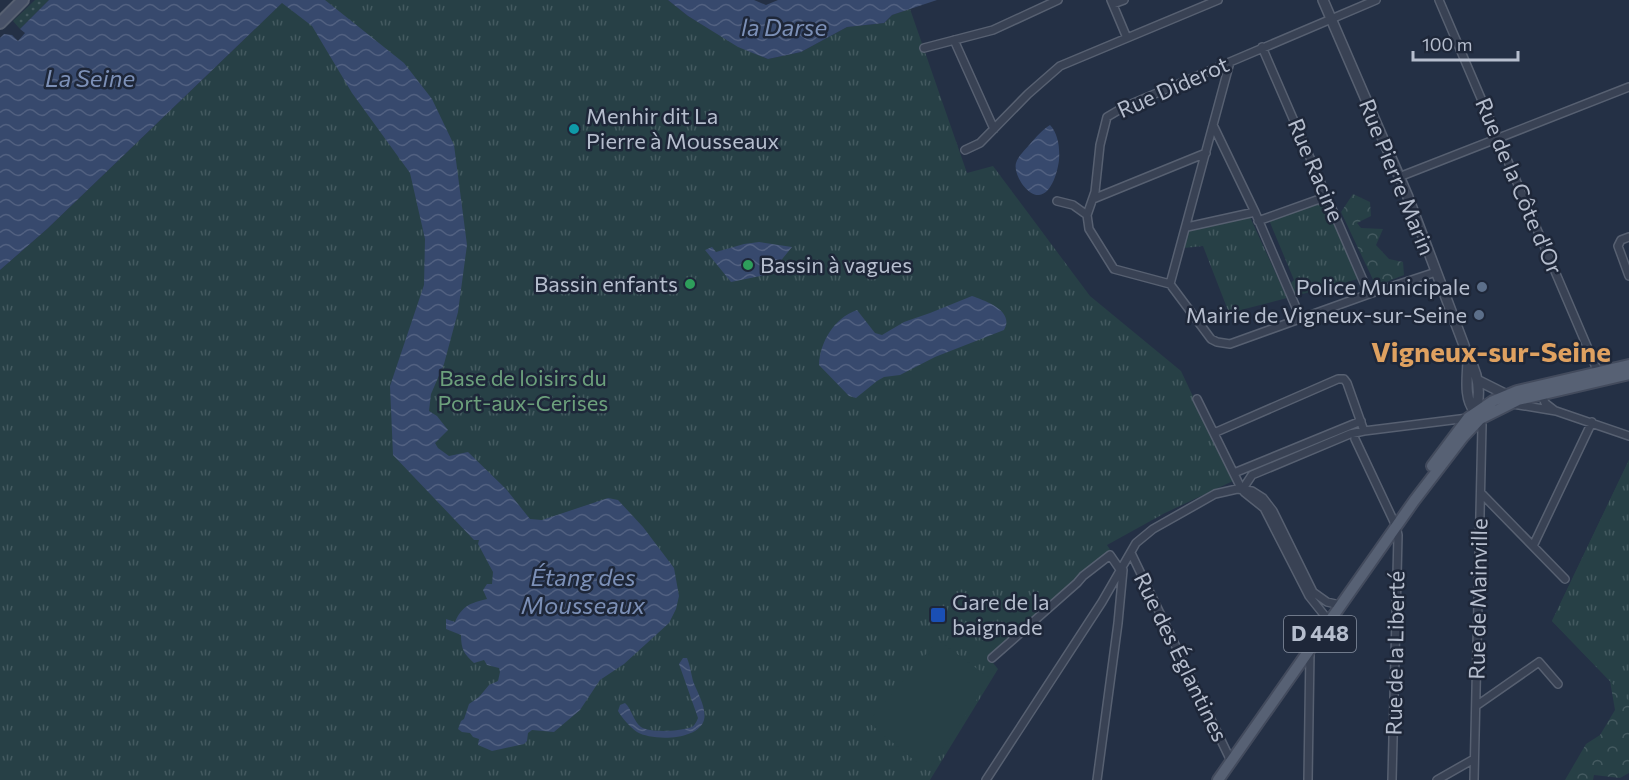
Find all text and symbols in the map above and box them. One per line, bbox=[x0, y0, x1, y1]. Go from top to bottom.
water label: la Darse bbox=[741, 12, 827, 41]
scale bar bbox=[1413, 24, 1518, 62]
text: 100 m bbox=[1422, 33, 1472, 55]
street label: Rue Diderot bbox=[1113, 50, 1233, 123]
water label: La Seine bbox=[45, 63, 135, 92]
street label: Rue de la Côte d'Or bbox=[1470, 93, 1569, 278]
street label: Rue Pierre Marin bbox=[1354, 95, 1441, 259]
place label: Menhir dit La Pierre à Mousseaux bbox=[586, 102, 780, 154]
street label: Rue Racine bbox=[1283, 114, 1350, 226]
marker: Menhir dit La Pierre à Mousseaux bbox=[567, 122, 581, 136]
place label: Bassin à vagues bbox=[760, 251, 912, 278]
marker: Bassin à vagues bbox=[741, 258, 755, 272]
place label: Bassin enfants bbox=[534, 270, 678, 297]
place label: Police Municipale bbox=[1296, 273, 1470, 300]
marker: Bassin enfants bbox=[683, 277, 697, 291]
marker: Police Municipale bbox=[1475, 280, 1489, 294]
place label: Mairie de Vigneux-sur-Seine bbox=[1186, 301, 1467, 328]
marker: Mairie de Vigneux-sur-Seine bbox=[1472, 308, 1486, 322]
district label: Vigneux-sur-Seine bbox=[1371, 334, 1611, 368]
park label: Base de loisirs du Port-aux-Cerises bbox=[438, 364, 608, 416]
street label: Rue de Mainville bbox=[1463, 518, 1492, 680]
water label: Étang des Mousseaux bbox=[521, 562, 645, 619]
street label: Rue des Églantines bbox=[1129, 568, 1234, 746]
street label: Rue de la Liberté bbox=[1380, 570, 1409, 736]
place label: Gare de la baignade bbox=[952, 588, 1049, 640]
marker: Gare de la baignade bbox=[929, 606, 947, 624]
road number: D 448 bbox=[1284, 616, 1356, 652]

